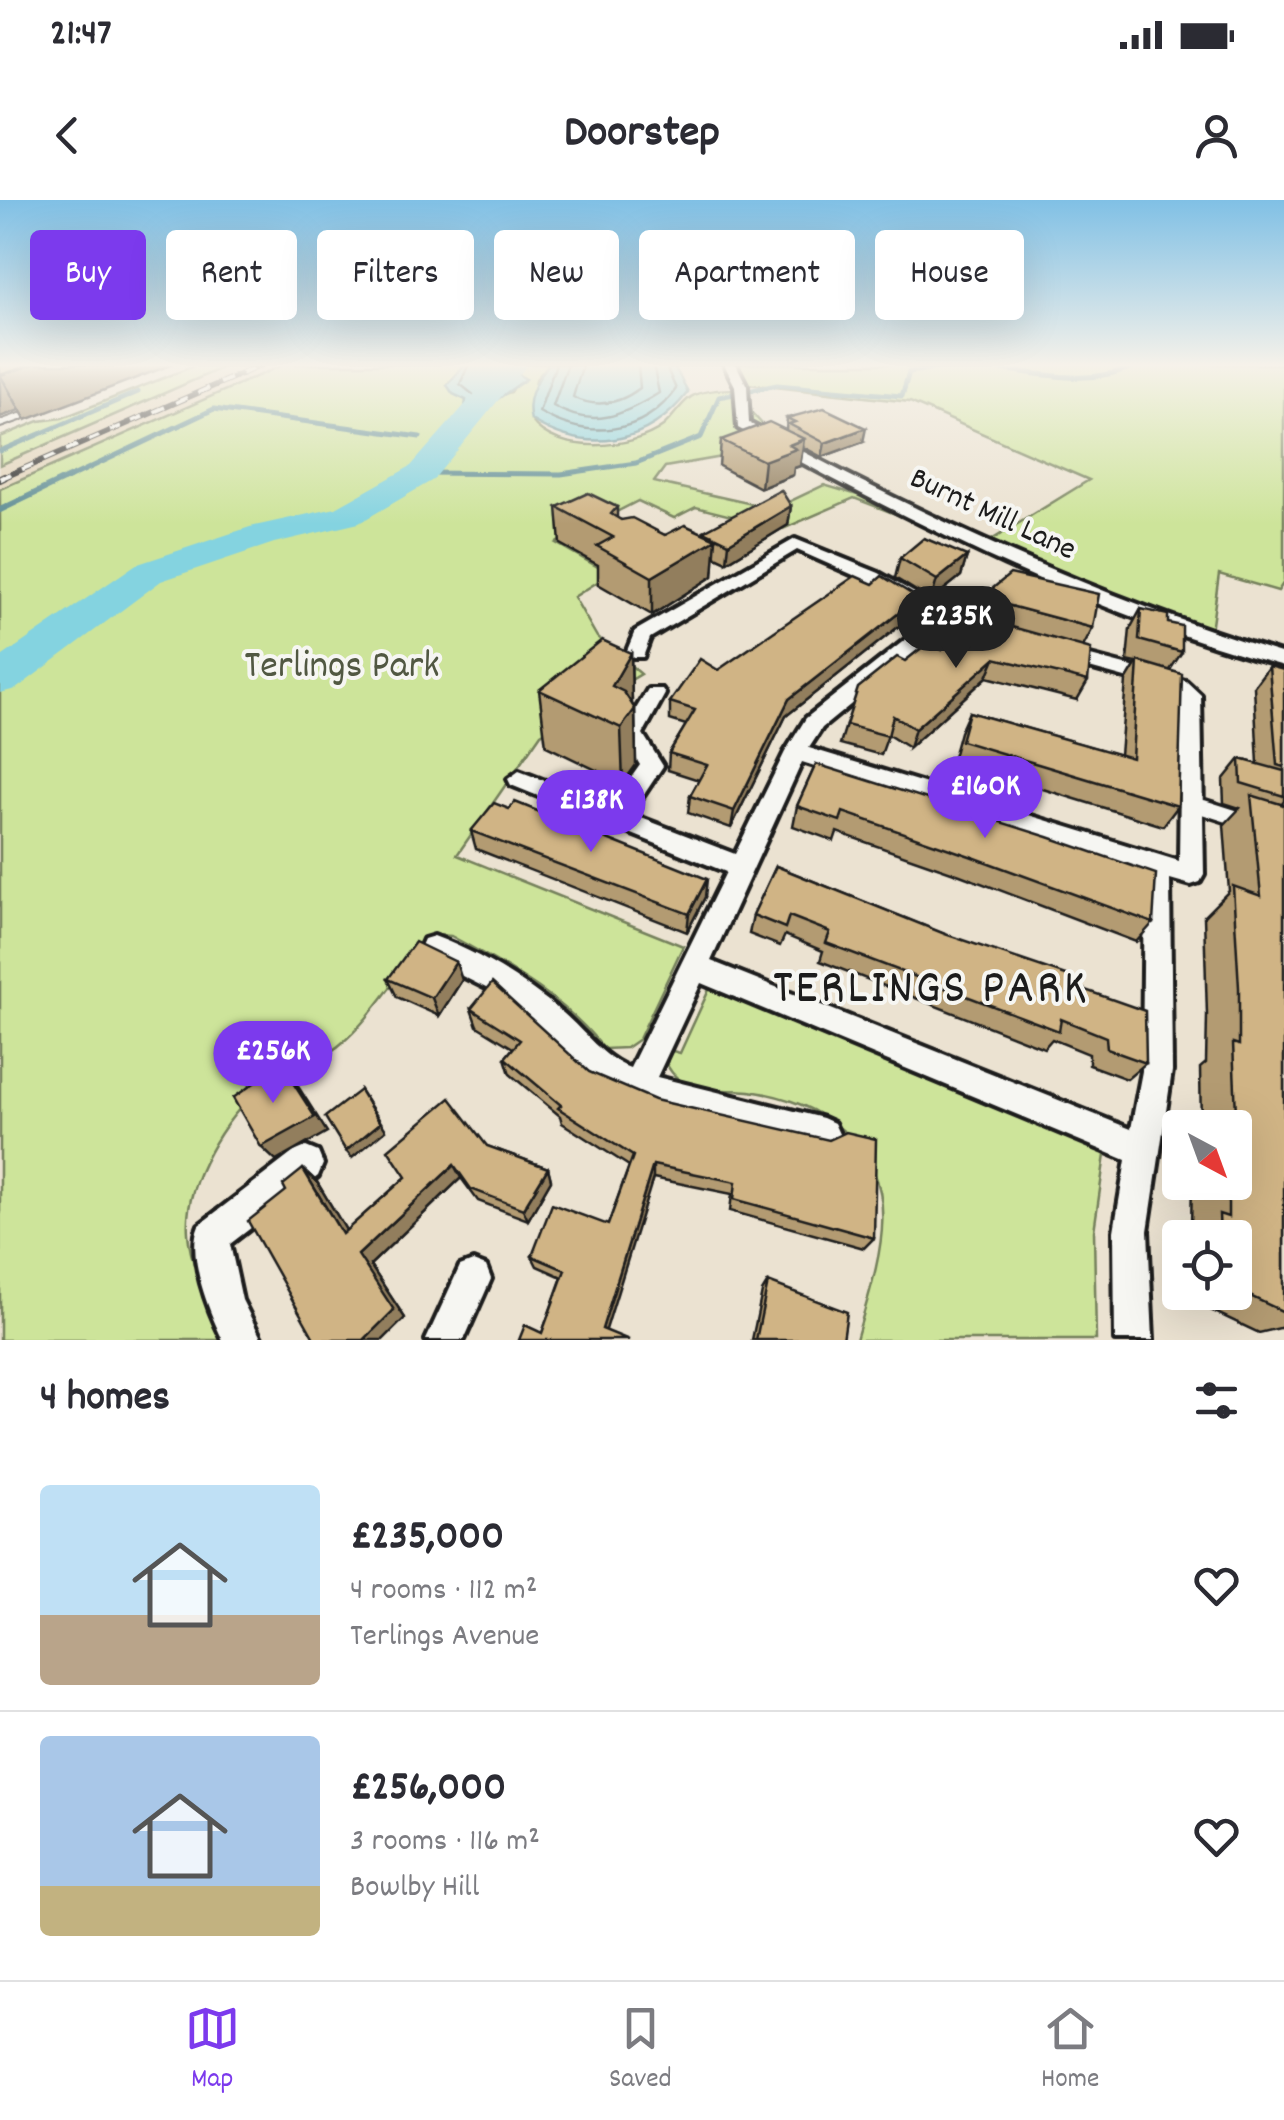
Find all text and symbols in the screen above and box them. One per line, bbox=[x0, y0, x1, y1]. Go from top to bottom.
text: 21:47 bbox=[50, 8, 112, 63]
text: Doorstep bbox=[564, 103, 720, 167]
icon: back bbox=[40, 108, 95, 163]
icon: person bbox=[1189, 108, 1244, 163]
chip: Buy bbox=[30, 230, 146, 320]
chip: Rent bbox=[166, 230, 297, 320]
chip: Filters bbox=[317, 230, 474, 320]
chip: New bbox=[494, 230, 619, 320]
chip: Apartment bbox=[639, 230, 855, 320]
chip: House bbox=[875, 230, 1024, 320]
street label: Burnt Mill Lane bbox=[901, 457, 1083, 575]
pin: £235K bbox=[886, 586, 1026, 671]
text: £235K bbox=[919, 595, 993, 641]
park label: Terlings Park bbox=[244, 640, 440, 697]
pin: £160K bbox=[915, 756, 1055, 841]
text: £160K bbox=[950, 765, 1020, 811]
pin: £138K bbox=[521, 770, 661, 855]
text: £138K bbox=[559, 779, 623, 825]
district label: TERLINGS PARK bbox=[773, 955, 1089, 1027]
pin: £256K bbox=[203, 1021, 343, 1106]
text: £256K bbox=[235, 1030, 311, 1076]
north arrow bbox=[1162, 1110, 1252, 1200]
map controls bbox=[1162, 1110, 1252, 1310]
button: locate bbox=[1162, 1220, 1252, 1310]
text: 4 homes bbox=[40, 1370, 170, 1430]
icon: filters bbox=[1189, 1373, 1244, 1428]
text: £235,000 bbox=[350, 1509, 504, 1569]
icon: home bbox=[120, 1525, 240, 1645]
icon: heart bbox=[1189, 1558, 1244, 1613]
text: 4 rooms · 112 m² bbox=[350, 1569, 537, 1615]
text: Terlings Avenue bbox=[350, 1615, 539, 1661]
text: £256,000 bbox=[350, 1760, 506, 1820]
icon: home bbox=[120, 1776, 240, 1896]
icon: heart bbox=[1189, 1809, 1244, 1864]
text: 3 rooms · 116 m² bbox=[350, 1820, 540, 1866]
text: Bowlby Hill bbox=[350, 1866, 479, 1912]
tab: Map bbox=[185, 2001, 240, 2101]
tab: Saved bbox=[609, 2001, 672, 2101]
tab: Home bbox=[1041, 2001, 1099, 2101]

